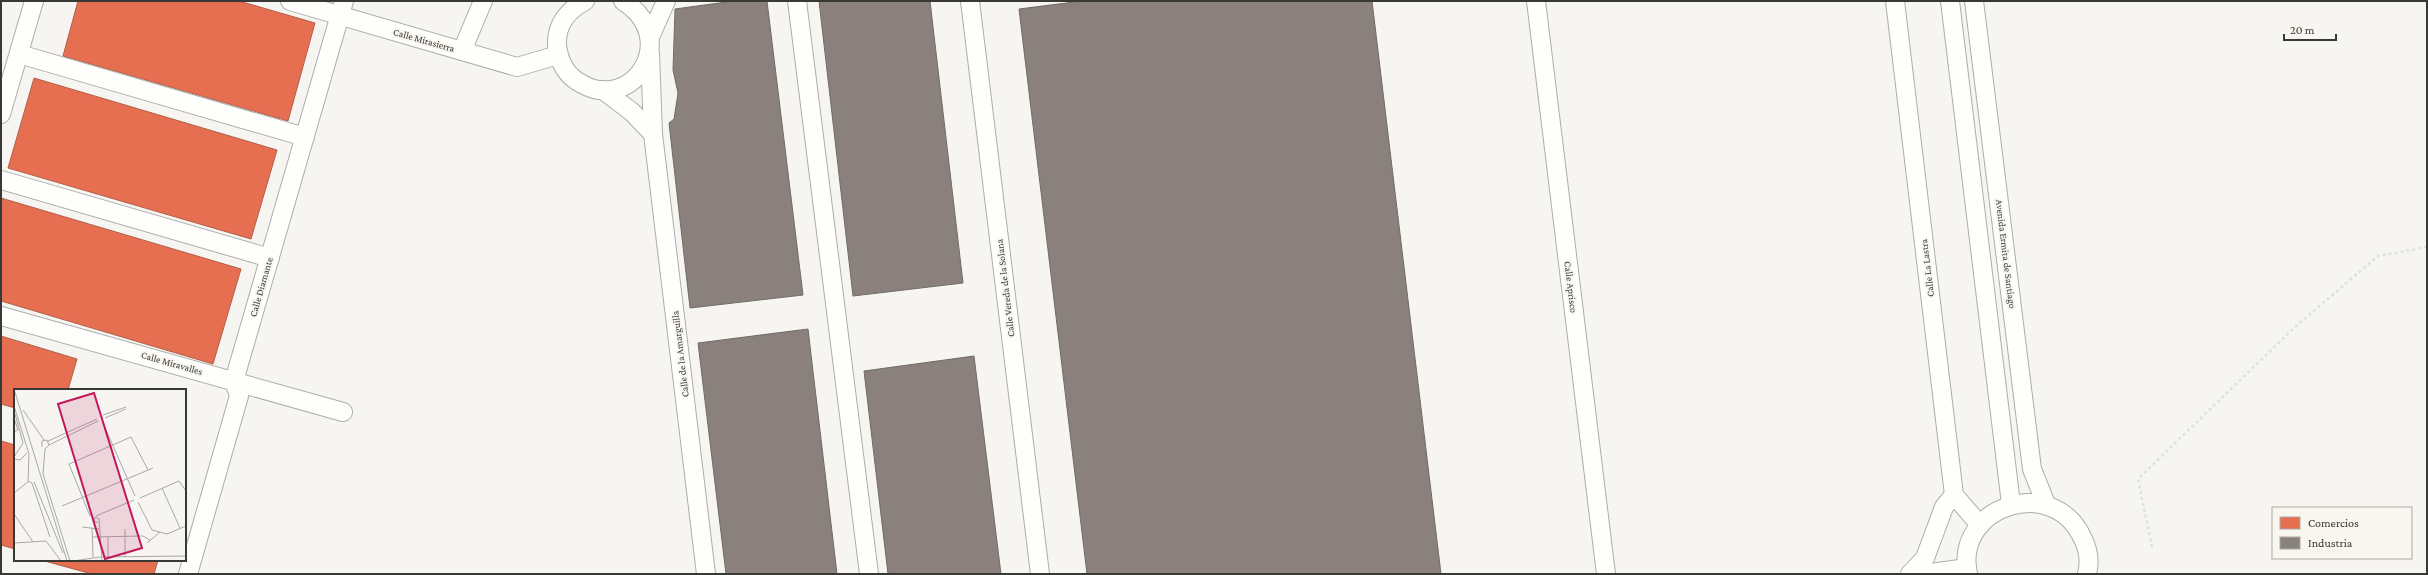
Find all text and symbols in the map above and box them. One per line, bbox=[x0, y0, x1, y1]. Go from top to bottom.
scale bar bbox=[2284, 16, 2336, 42]
text: 20 m bbox=[2290, 23, 2315, 37]
street label: Calle Mirasierra bbox=[392, 26, 456, 54]
street label: Avenida Ermita de Santiago bbox=[1994, 199, 2018, 309]
street label: Calle Vereda de la Solana bbox=[993, 238, 1016, 338]
street label: Calle La Lastra bbox=[1918, 238, 1936, 298]
street label: Calle Diamante bbox=[247, 255, 275, 318]
street label: Calle Aprisco bbox=[1562, 260, 1580, 314]
street label: Calle de la Amarguilla bbox=[669, 310, 691, 398]
street label: Calle Miravalles bbox=[140, 349, 204, 377]
inset map bbox=[14, 389, 186, 561]
legend bbox=[2272, 507, 2412, 559]
text: Comercios bbox=[2308, 516, 2359, 530]
text: Industria bbox=[2308, 536, 2353, 550]

